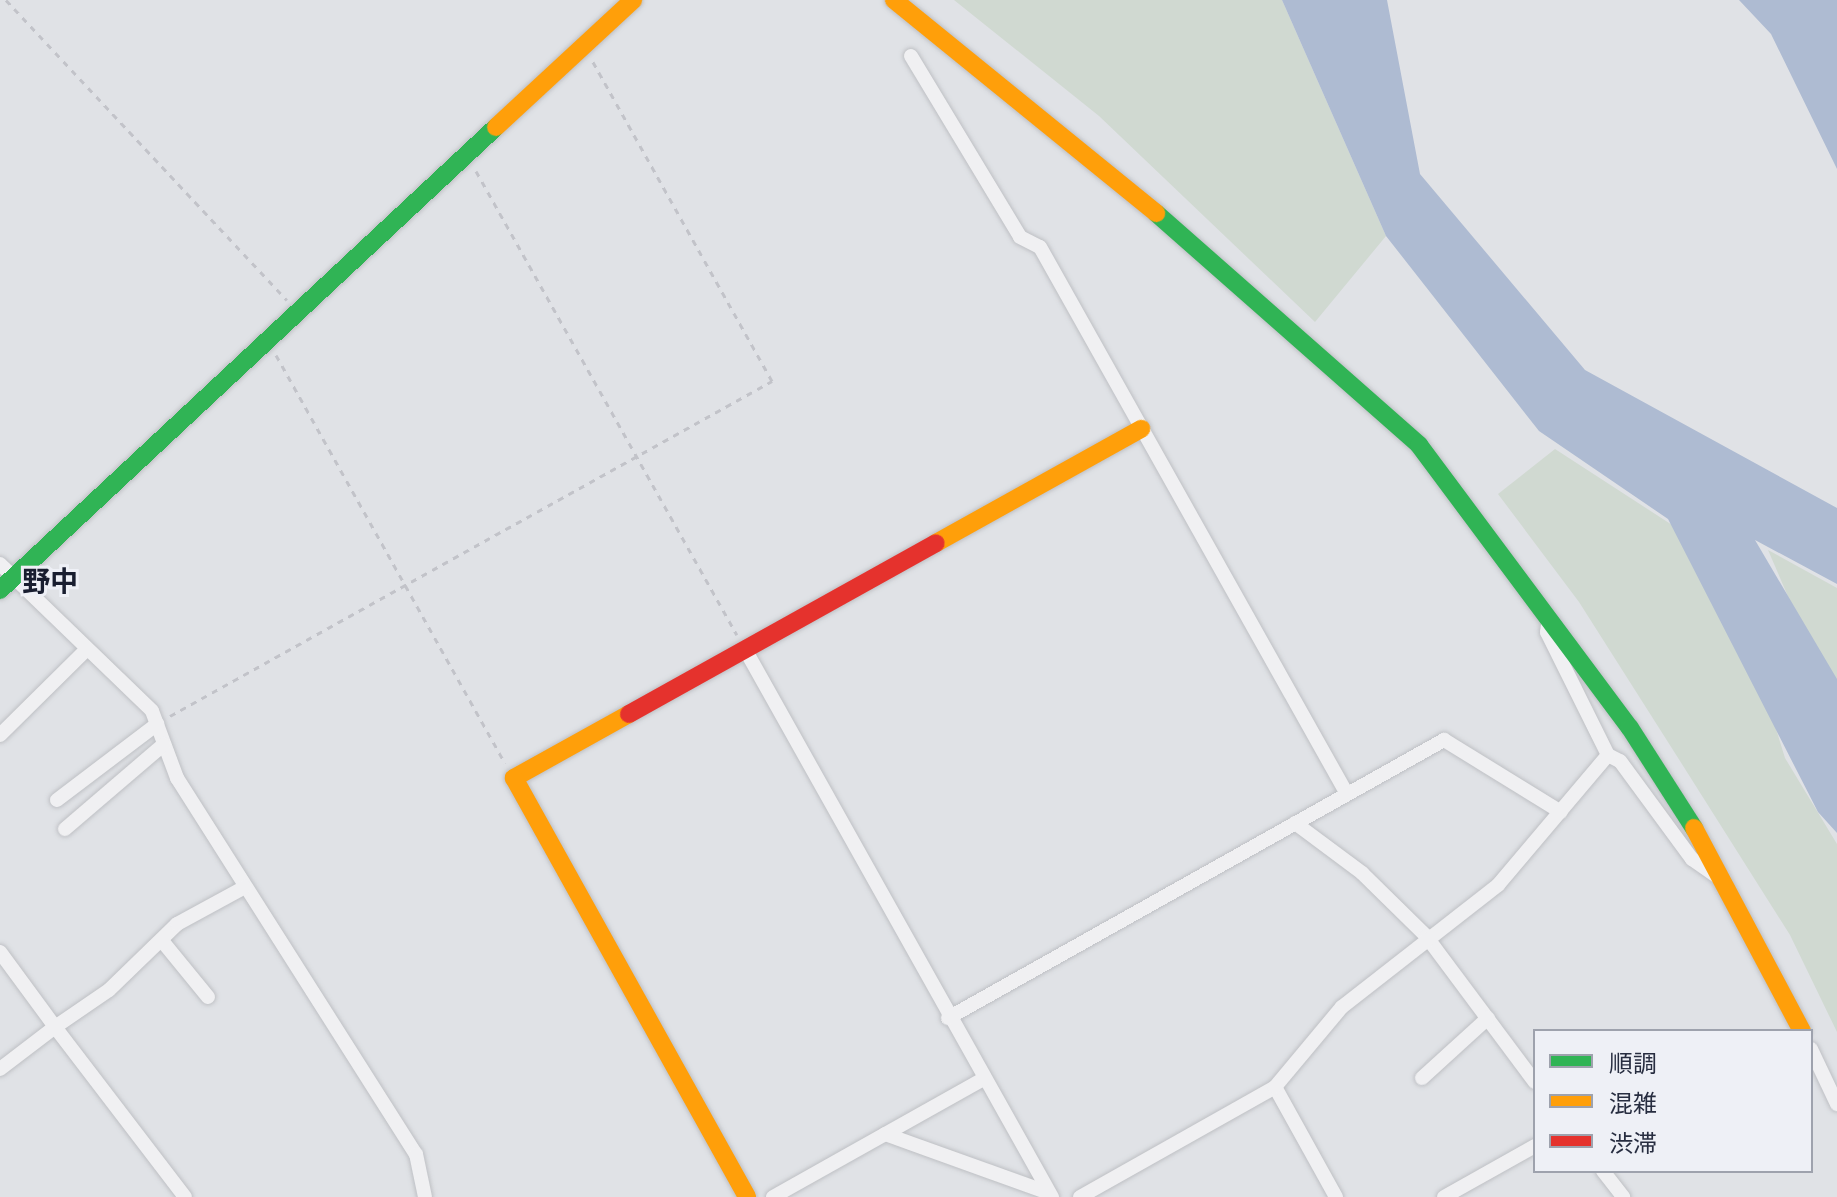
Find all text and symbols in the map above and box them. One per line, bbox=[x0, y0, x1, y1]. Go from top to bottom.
district label: 野中 bbox=[22, 565, 78, 599]
legend bbox=[1533, 1029, 1813, 1173]
text: 順調 bbox=[1609, 1050, 1657, 1078]
text: 混雑 bbox=[1609, 1090, 1657, 1118]
text: 渋滞 bbox=[1609, 1130, 1657, 1158]

